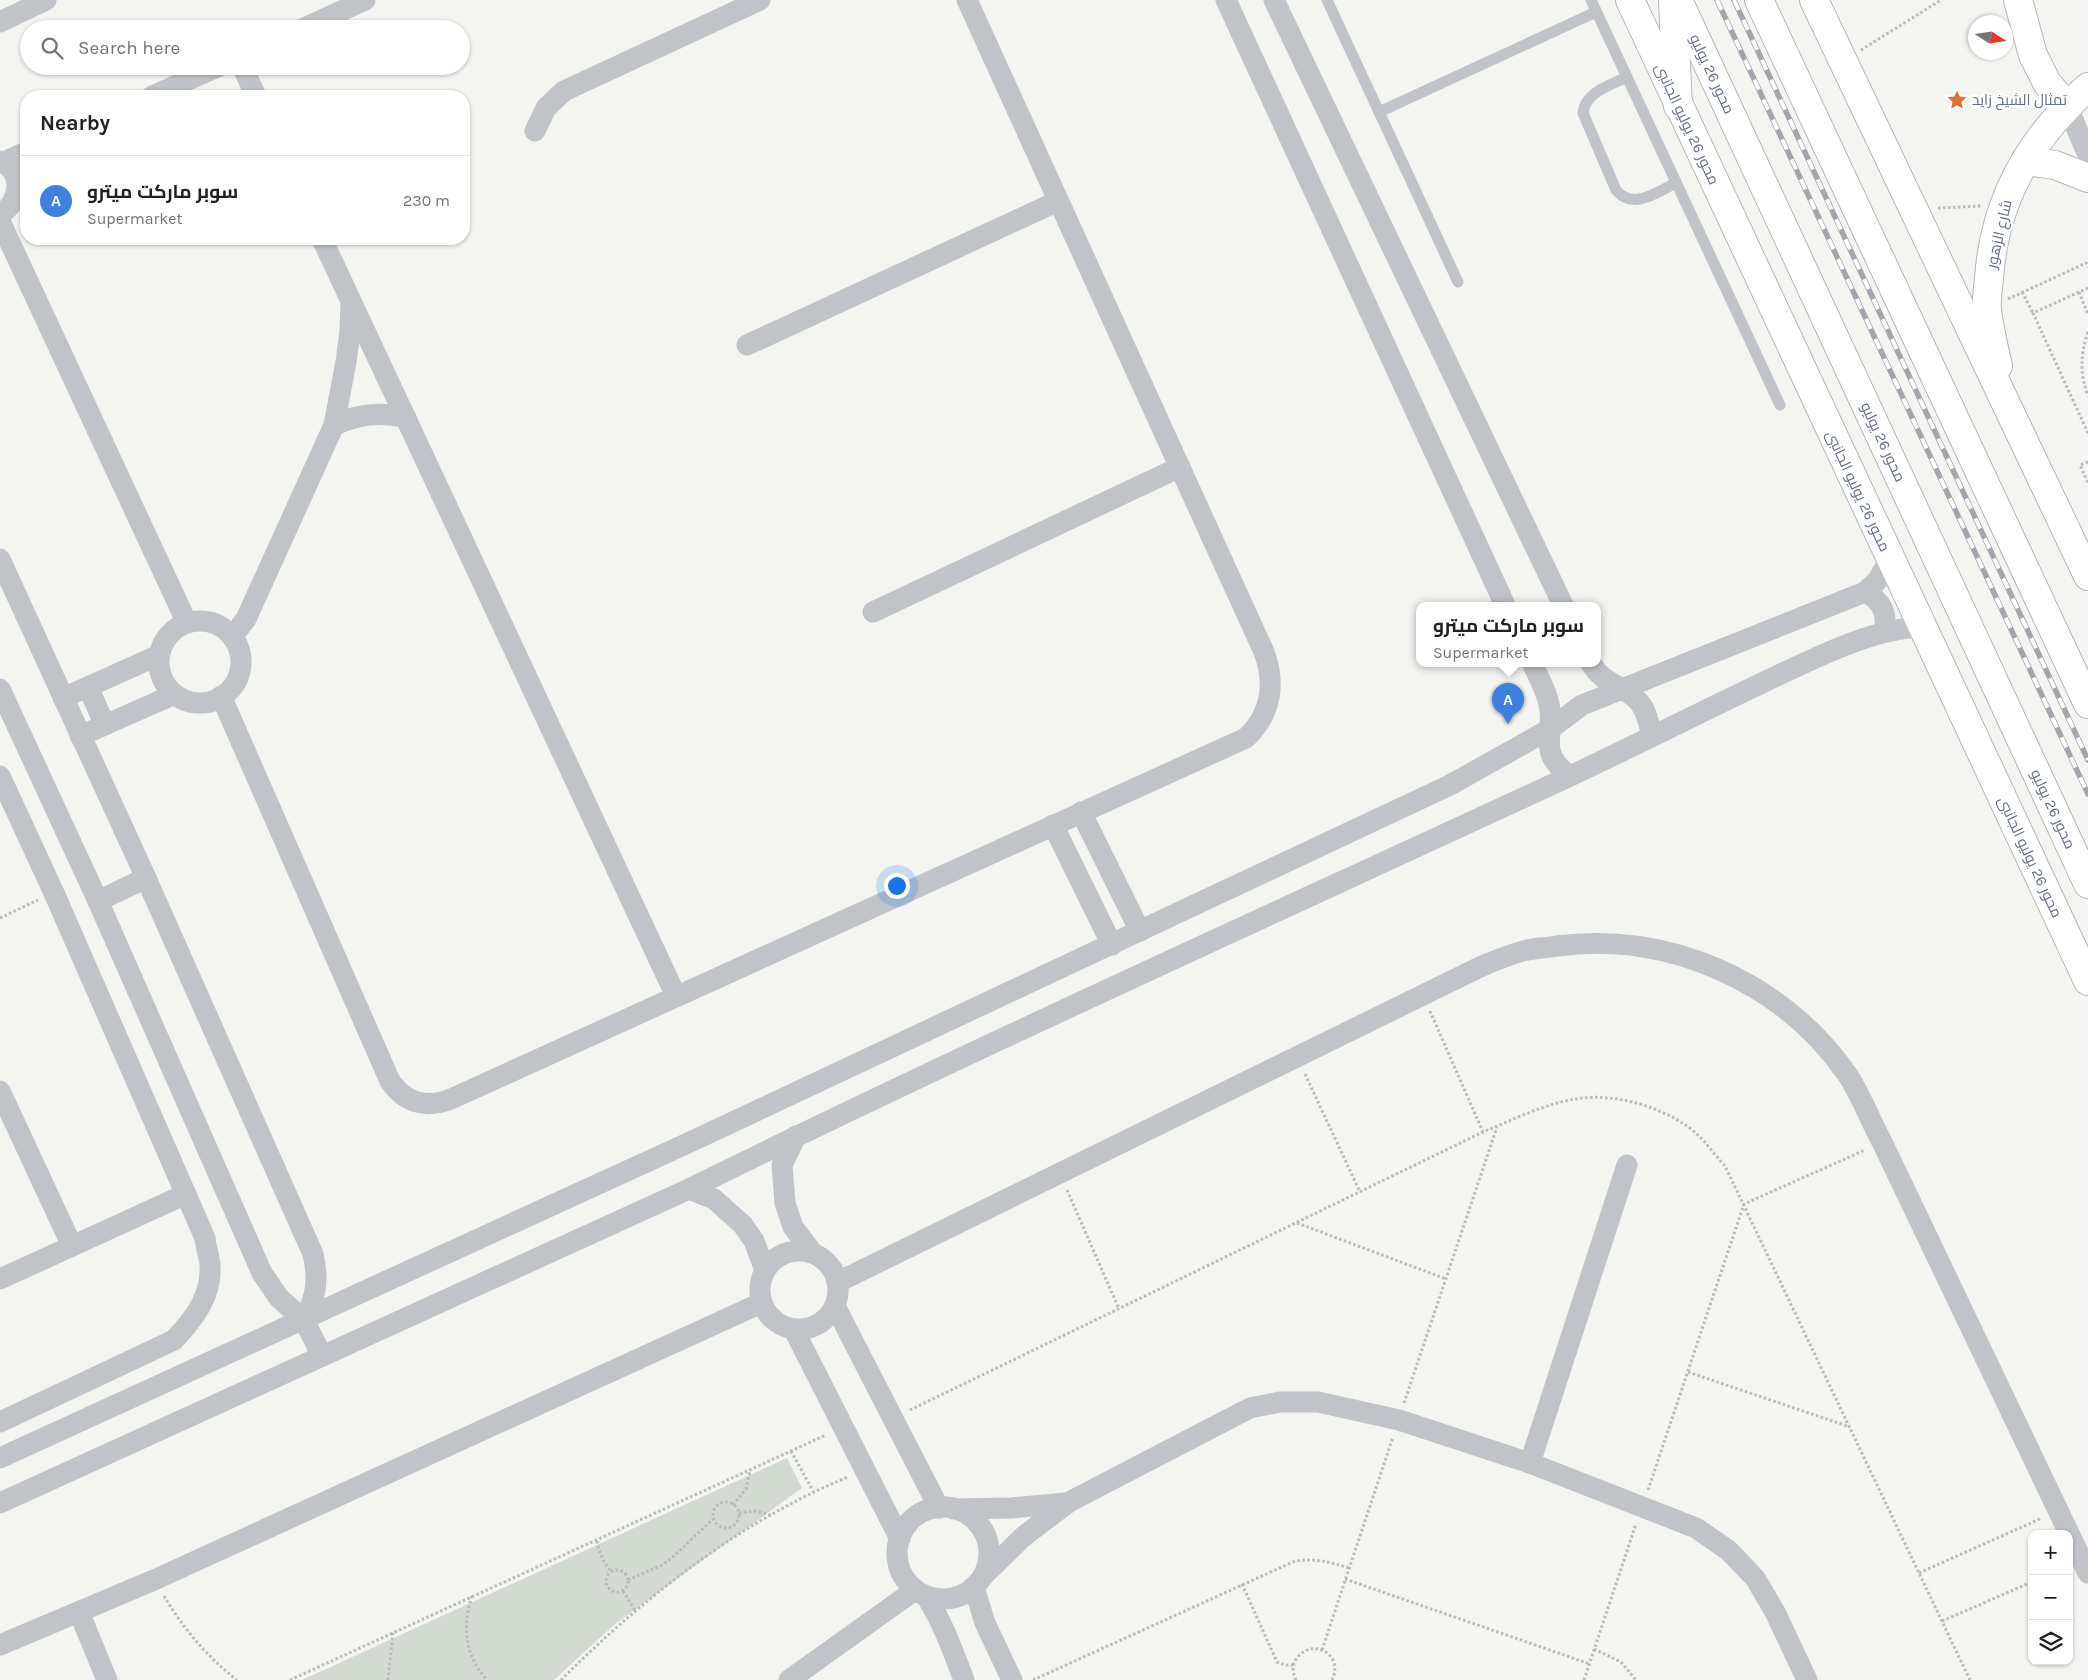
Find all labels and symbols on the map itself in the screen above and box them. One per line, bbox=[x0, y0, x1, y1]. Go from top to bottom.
north arrow bbox=[1968, 15, 2013, 60]
street label: محور 26 يوليو bbox=[1686, 31, 1738, 117]
street label: محور 26 يوليو الجانبى bbox=[1650, 61, 1723, 188]
place icon: تمثال الشيخ زايد bbox=[1946, 89, 1968, 111]
place label: تمثال الشيخ زايد bbox=[1972, 91, 2067, 111]
street label: شارع الزهور bbox=[1982, 198, 2018, 271]
street label: محور 26 يوليو bbox=[1857, 399, 1909, 485]
street label: محور 26 يوليو الجانبى bbox=[1821, 428, 1894, 555]
pin: A bbox=[1492, 683, 1524, 724]
street label: محور 26 يوليو bbox=[2027, 766, 2079, 852]
street label: محور 26 يوليو الجانبى bbox=[1993, 794, 2066, 921]
your location bbox=[884, 873, 910, 899]

